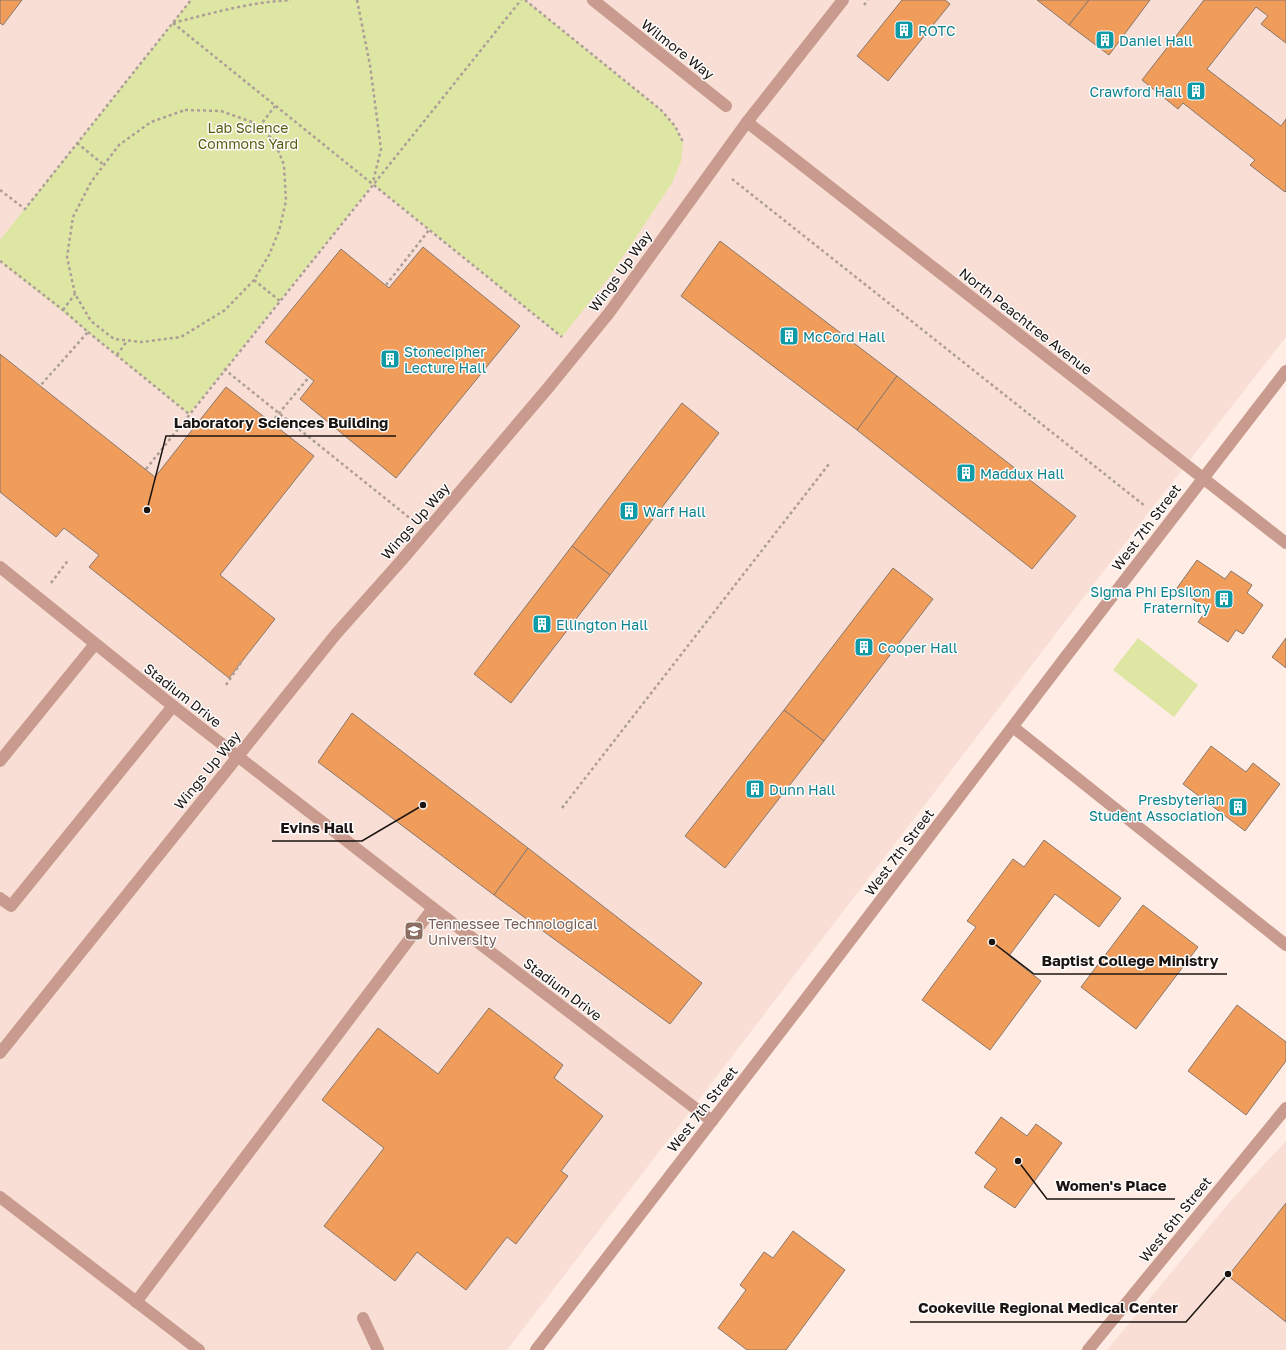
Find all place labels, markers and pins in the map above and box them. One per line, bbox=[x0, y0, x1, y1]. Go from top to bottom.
building icon: ROTC bbox=[893, 19, 915, 41]
place label: ROTC bbox=[918, 22, 956, 39]
building icon: Daniel Hall bbox=[1094, 29, 1116, 51]
place label: Daniel Hall bbox=[1119, 32, 1193, 49]
building icon: Crawford Hall bbox=[1185, 80, 1207, 102]
place label: Crawford Hall bbox=[1089, 83, 1182, 100]
building icon: McCord Hall bbox=[778, 325, 800, 347]
place label: McCord Hall bbox=[803, 328, 886, 345]
place label: Stonecipher Lecture Hall bbox=[404, 343, 486, 376]
building icon: Stonecipher Lecture Hall bbox=[379, 348, 401, 370]
callout: Laboratory Sciences Building bbox=[166, 409, 396, 436]
building icon: Maddux Hall bbox=[955, 462, 977, 484]
place label: Maddux Hall bbox=[980, 465, 1064, 482]
building icon: Warf Hall bbox=[618, 500, 640, 522]
place label: Warf Hall bbox=[643, 503, 706, 520]
place label: Sigma Phi Epsilon Fraternity bbox=[1090, 583, 1210, 616]
building icon: Sigma Phi Epsilon Fraternity bbox=[1213, 588, 1235, 610]
building icon: Ellington Hall bbox=[531, 613, 553, 635]
place label: Ellington Hall bbox=[556, 616, 648, 633]
building icon: Cooper Hall bbox=[853, 636, 875, 658]
place label: Cooper Hall bbox=[878, 639, 958, 656]
building icon: Dunn Hall bbox=[744, 778, 766, 800]
place label: Dunn Hall bbox=[769, 781, 836, 798]
place label: Presbyterian Student Association bbox=[1089, 791, 1224, 824]
building icon: Presbyterian Student Association bbox=[1227, 796, 1249, 818]
callout: Evins Hall bbox=[272, 814, 362, 841]
place label: Tennessee Technological University bbox=[428, 915, 597, 948]
school or university icon: Tennessee Technological University bbox=[403, 920, 425, 942]
callout: Baptist College Ministry bbox=[1034, 947, 1227, 974]
callout: Women's Place bbox=[1047, 1172, 1175, 1199]
callout: Cookeville Regional Medical Center bbox=[910, 1295, 1186, 1322]

